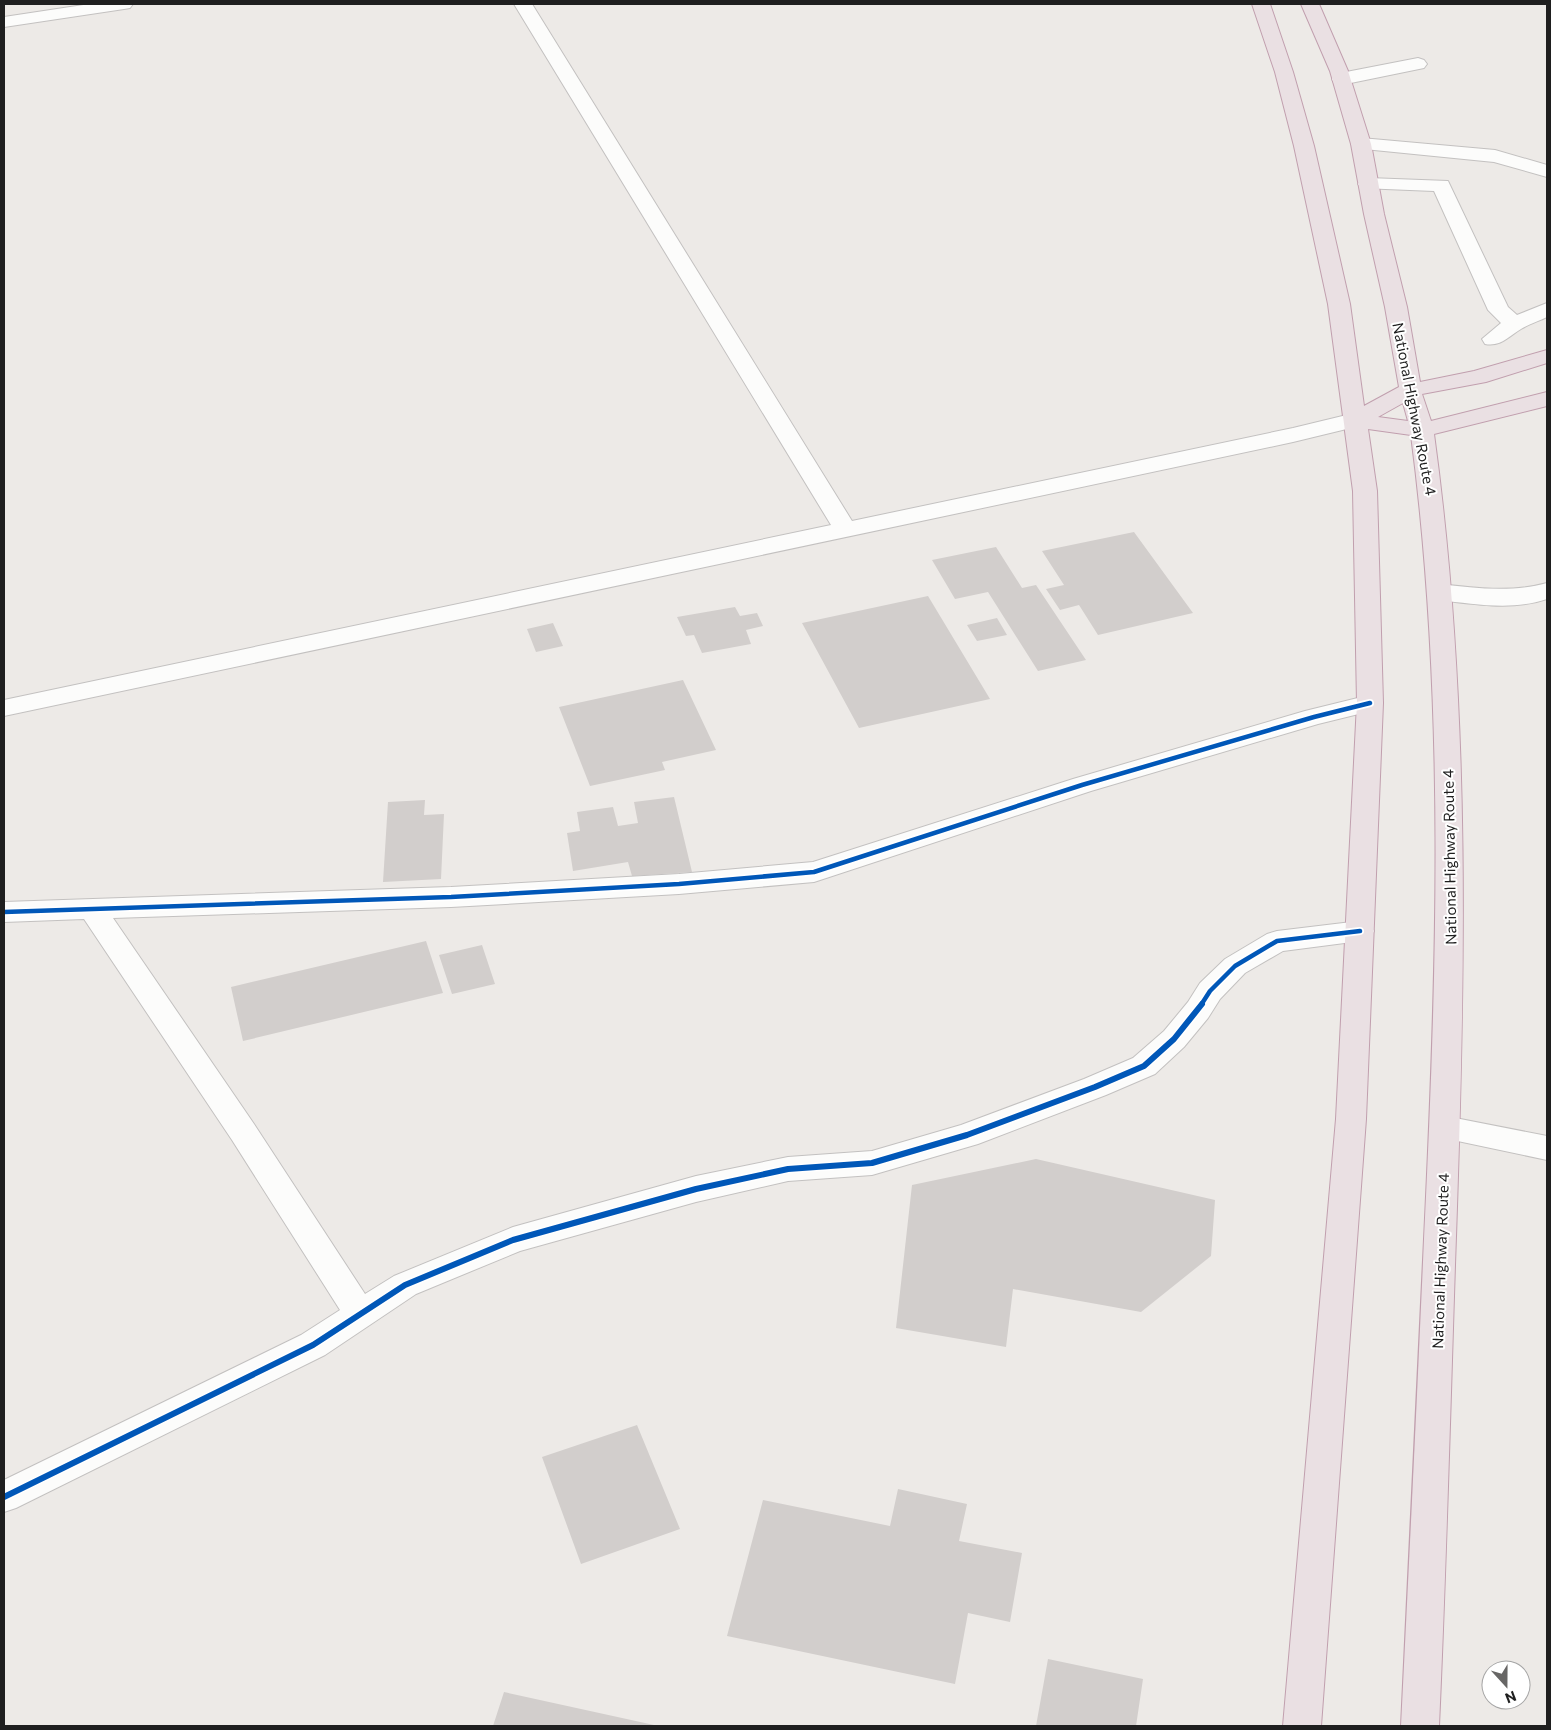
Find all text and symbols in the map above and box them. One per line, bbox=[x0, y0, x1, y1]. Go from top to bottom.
street label: National Highway Route 4 bbox=[1389, 321, 1441, 497]
street label: National Highway Route 4 bbox=[1438, 769, 1460, 945]
street label: National Highway Route 4 bbox=[1428, 1173, 1452, 1349]
north arrow bbox=[1481, 1660, 1531, 1710]
text: N bbox=[1503, 1688, 1519, 1707]

